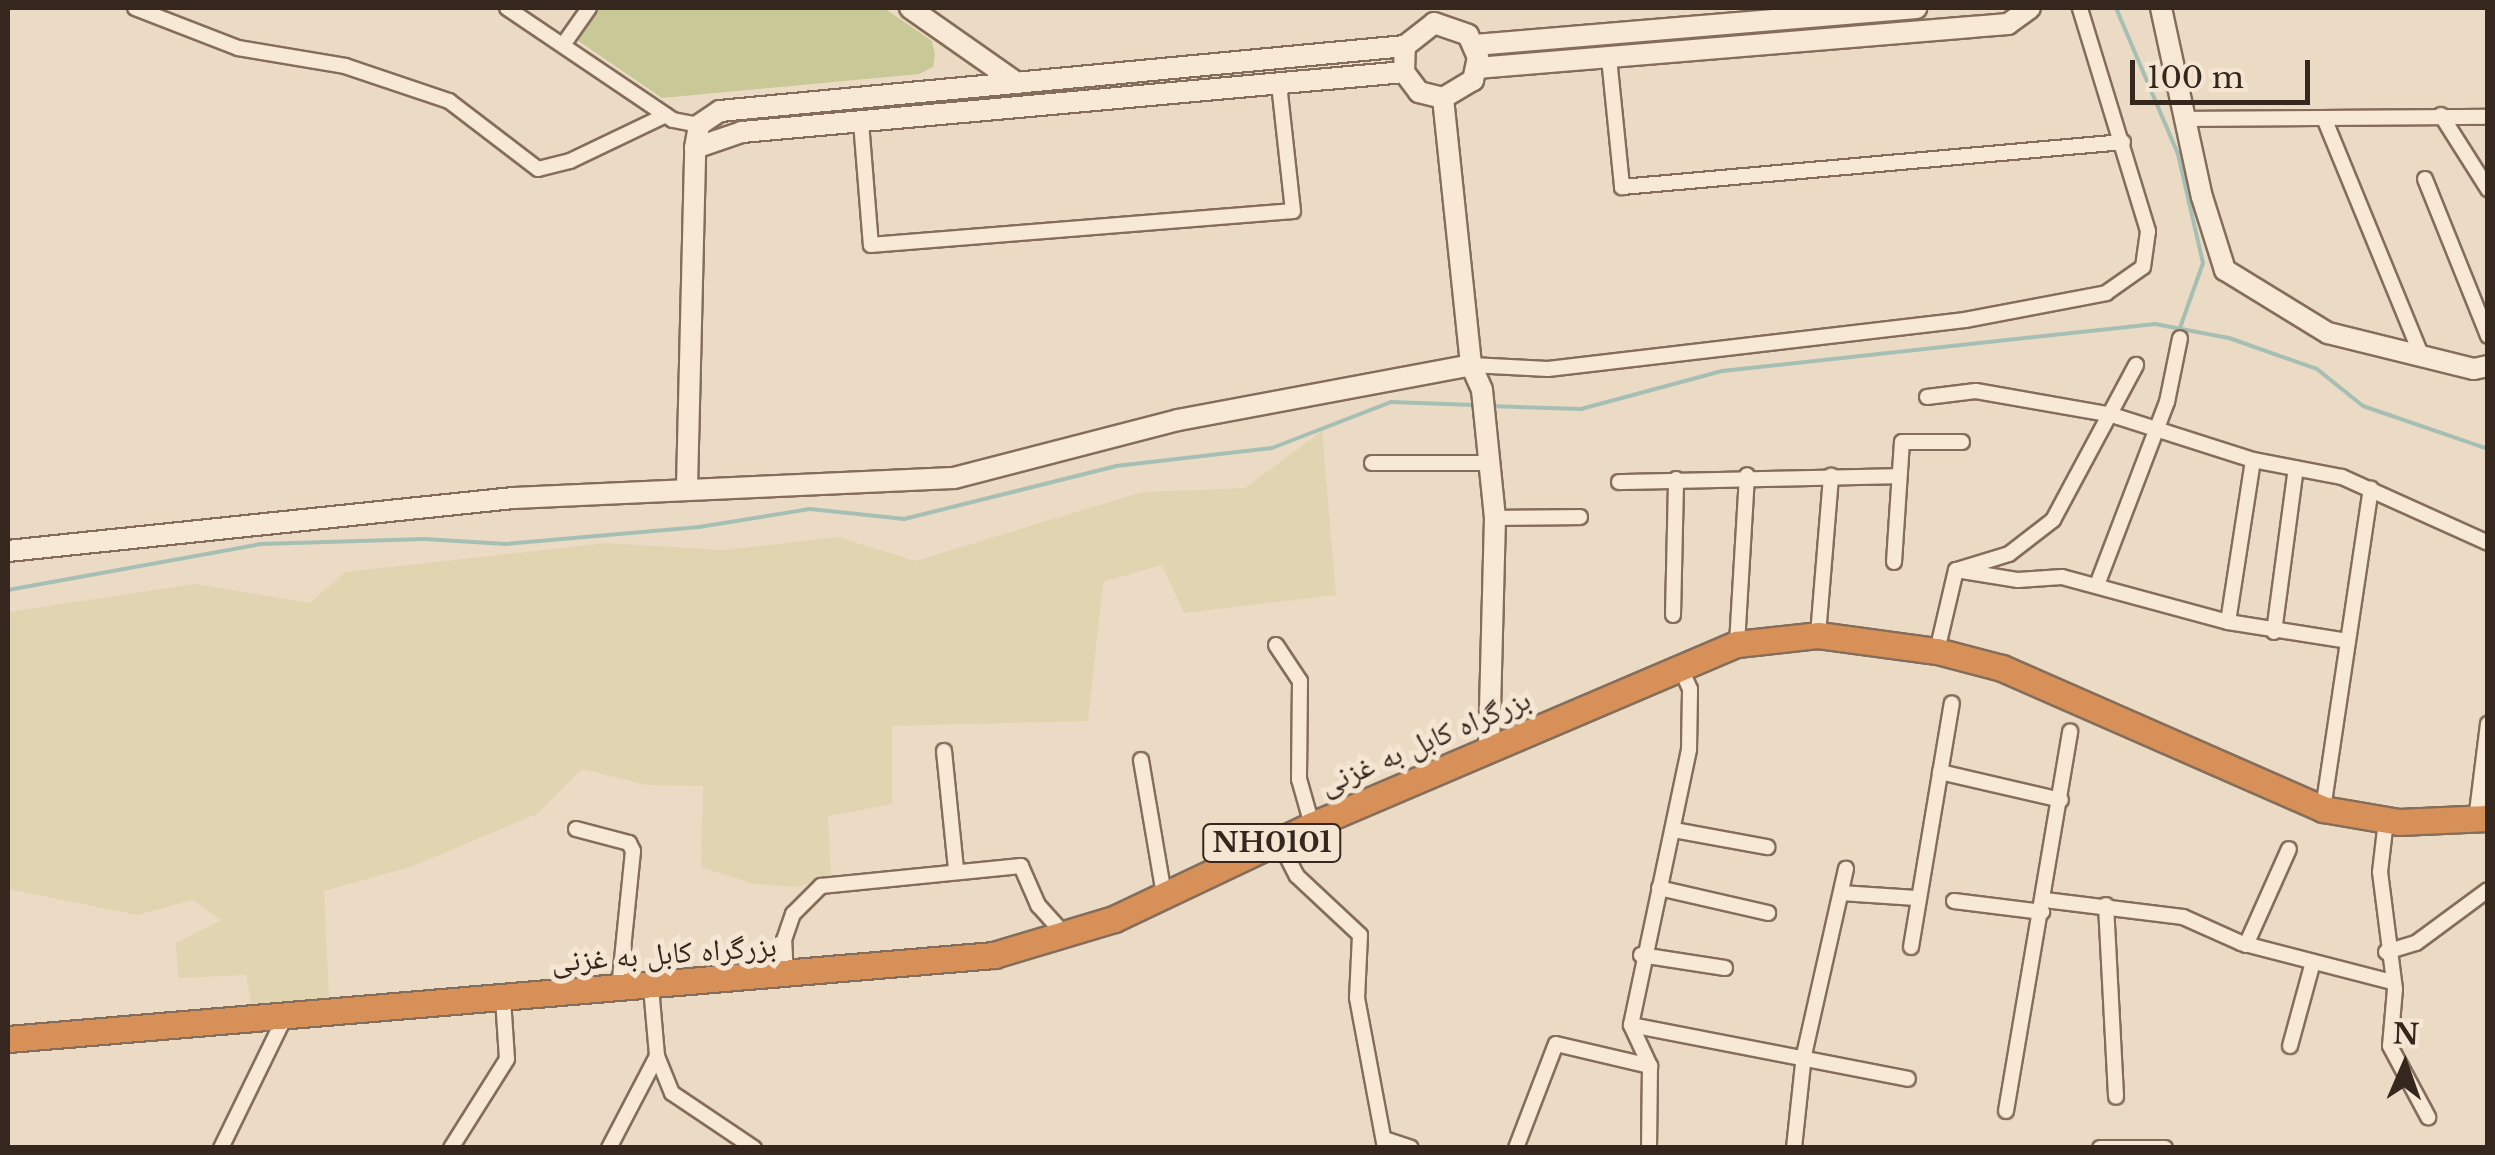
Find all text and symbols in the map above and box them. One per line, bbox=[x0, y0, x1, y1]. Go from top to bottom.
scale bar bbox=[2135, 40, 2315, 102]
text: 100 m bbox=[2147, 59, 2244, 96]
street label: بزرگراه کابل به غزنی bbox=[1314, 681, 1536, 803]
road number: NH0101 bbox=[1202, 820, 1342, 866]
street label: بزرگراه کابل به غزنی bbox=[550, 928, 778, 980]
north arrow bbox=[2355, 1015, 2455, 1115]
text: N bbox=[2392, 1017, 2420, 1052]

